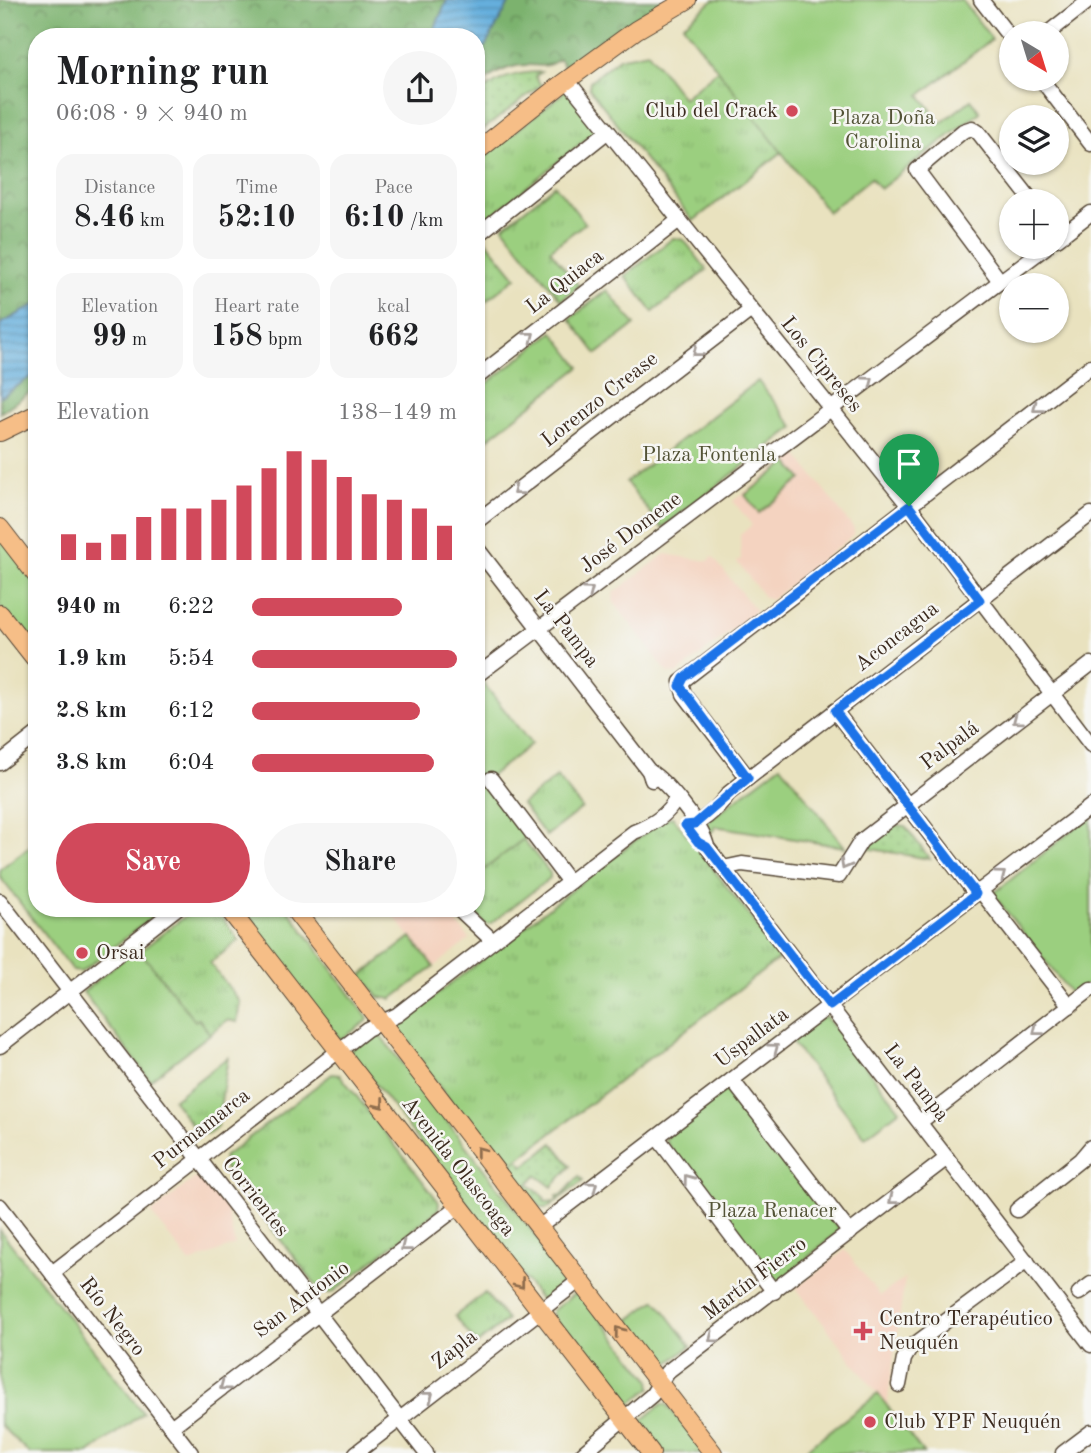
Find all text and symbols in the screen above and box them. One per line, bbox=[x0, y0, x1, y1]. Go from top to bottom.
north arrow bbox=[999, 21, 1069, 91]
map controls bbox=[999, 21, 1069, 343]
button: share bbox=[383, 51, 457, 125]
text: Morning run bbox=[56, 55, 269, 93]
place label: Club del Crack bbox=[645, 101, 778, 122]
text: 06:08 · 9 × 940 m bbox=[56, 102, 248, 125]
marker: Club del Crack bbox=[784, 103, 800, 119]
button: layers bbox=[999, 105, 1069, 175]
park label: Plaza Doña Carolina bbox=[831, 108, 935, 153]
text: Distance bbox=[84, 179, 155, 198]
text: Time bbox=[235, 179, 278, 198]
text: Pace bbox=[374, 179, 413, 198]
button: + bbox=[999, 189, 1069, 259]
text: 8.46 bbox=[74, 203, 135, 233]
text: 52:10 bbox=[218, 203, 296, 233]
text: 6:10 bbox=[344, 203, 404, 233]
text: km bbox=[135, 212, 165, 231]
text: /km bbox=[404, 212, 443, 231]
street label: La Quiaca bbox=[522, 245, 608, 319]
button: − bbox=[999, 273, 1069, 343]
text: Elevation bbox=[81, 298, 158, 317]
text: Heart rate bbox=[214, 298, 299, 317]
text: kcal bbox=[377, 298, 410, 317]
street label: Los Cipreses bbox=[776, 313, 866, 417]
text: 99 bbox=[92, 322, 127, 352]
text: 158 bbox=[210, 322, 263, 352]
text: 662 bbox=[367, 322, 420, 352]
text: m bbox=[127, 331, 147, 350]
text: bpm bbox=[263, 331, 303, 350]
one-way arrow bbox=[522, 331, 535, 344]
one-way arrow bbox=[692, 343, 704, 356]
street label: Lorenzo Crease bbox=[538, 348, 662, 452]
one-way arrow bbox=[861, 376, 874, 389]
one-way arrow bbox=[1032, 399, 1045, 412]
text: Elevation bbox=[56, 401, 150, 424]
text: 138–149 m bbox=[338, 401, 457, 424]
pin bbox=[879, 434, 939, 506]
park label: Plaza Fontenla bbox=[642, 445, 776, 466]
icon: arrive bbox=[890, 445, 928, 483]
one-way arrow bbox=[512, 482, 524, 495]
street label: José Domene bbox=[577, 488, 685, 578]
street label: La Pampa bbox=[529, 586, 603, 672]
one-way arrow bbox=[582, 587, 594, 600]
text: 940 m bbox=[56, 595, 121, 618]
text: 6:22 bbox=[168, 595, 214, 618]
street label: Aconcagua bbox=[851, 598, 943, 676]
text: 1.9 km bbox=[56, 647, 127, 670]
text: 5:54 bbox=[168, 647, 214, 670]
text: 2.8 km bbox=[56, 699, 127, 722]
text: 6:12 bbox=[168, 699, 214, 722]
one-way arrow bbox=[1013, 712, 1025, 725]
street label: Palpalá bbox=[917, 718, 983, 774]
text: 3.8 km bbox=[56, 751, 127, 774]
text: 6:04 bbox=[168, 751, 214, 774]
button: Save bbox=[56, 823, 250, 903]
button: Share bbox=[264, 823, 457, 903]
one-way arrow bbox=[840, 858, 853, 871]
one-way arrow bbox=[993, 871, 1005, 883]
place label: Orsai bbox=[96, 943, 144, 964]
marker: Orsai bbox=[74, 945, 90, 961]
street label: Uspallata bbox=[711, 1004, 793, 1072]
one-way arrow bbox=[1032, 1023, 1045, 1035]
street label: La Pampa bbox=[879, 1040, 953, 1126]
one-way arrow bbox=[766, 1044, 779, 1056]
street label: Purmamarca bbox=[150, 1085, 254, 1173]
street label: Avenida Olascoaga bbox=[397, 1093, 519, 1241]
one-way arrow bbox=[372, 1097, 385, 1109]
one-way arrow bbox=[475, 1146, 488, 1159]
street label: Corrientes bbox=[218, 1153, 292, 1241]
one-way arrow bbox=[684, 1174, 697, 1187]
one-way arrow bbox=[585, 1181, 598, 1194]
one-way arrow bbox=[888, 1191, 901, 1204]
park label: Plaza Renacer bbox=[707, 1201, 837, 1222]
street label: Martín Fierro bbox=[699, 1233, 811, 1325]
one-way arrow bbox=[400, 1239, 413, 1252]
street label: San Antonio bbox=[250, 1258, 354, 1342]
street label: Río Negro bbox=[75, 1274, 149, 1360]
one-way arrow bbox=[511, 1276, 524, 1289]
place label: Centro Terapéutico Neuquén bbox=[879, 1309, 1053, 1354]
marker: Centro Terapéutico Neuquén bbox=[853, 1321, 873, 1341]
street label: Zapla bbox=[428, 1326, 482, 1374]
one-way arrow bbox=[614, 1327, 627, 1339]
one-way arrow bbox=[708, 1330, 720, 1343]
one-way arrow bbox=[220, 1377, 232, 1390]
one-way arrow bbox=[422, 1392, 434, 1405]
place label: Club YPF Neuquén bbox=[884, 1412, 1061, 1433]
marker: Club YPF Neuquén bbox=[862, 1414, 878, 1430]

